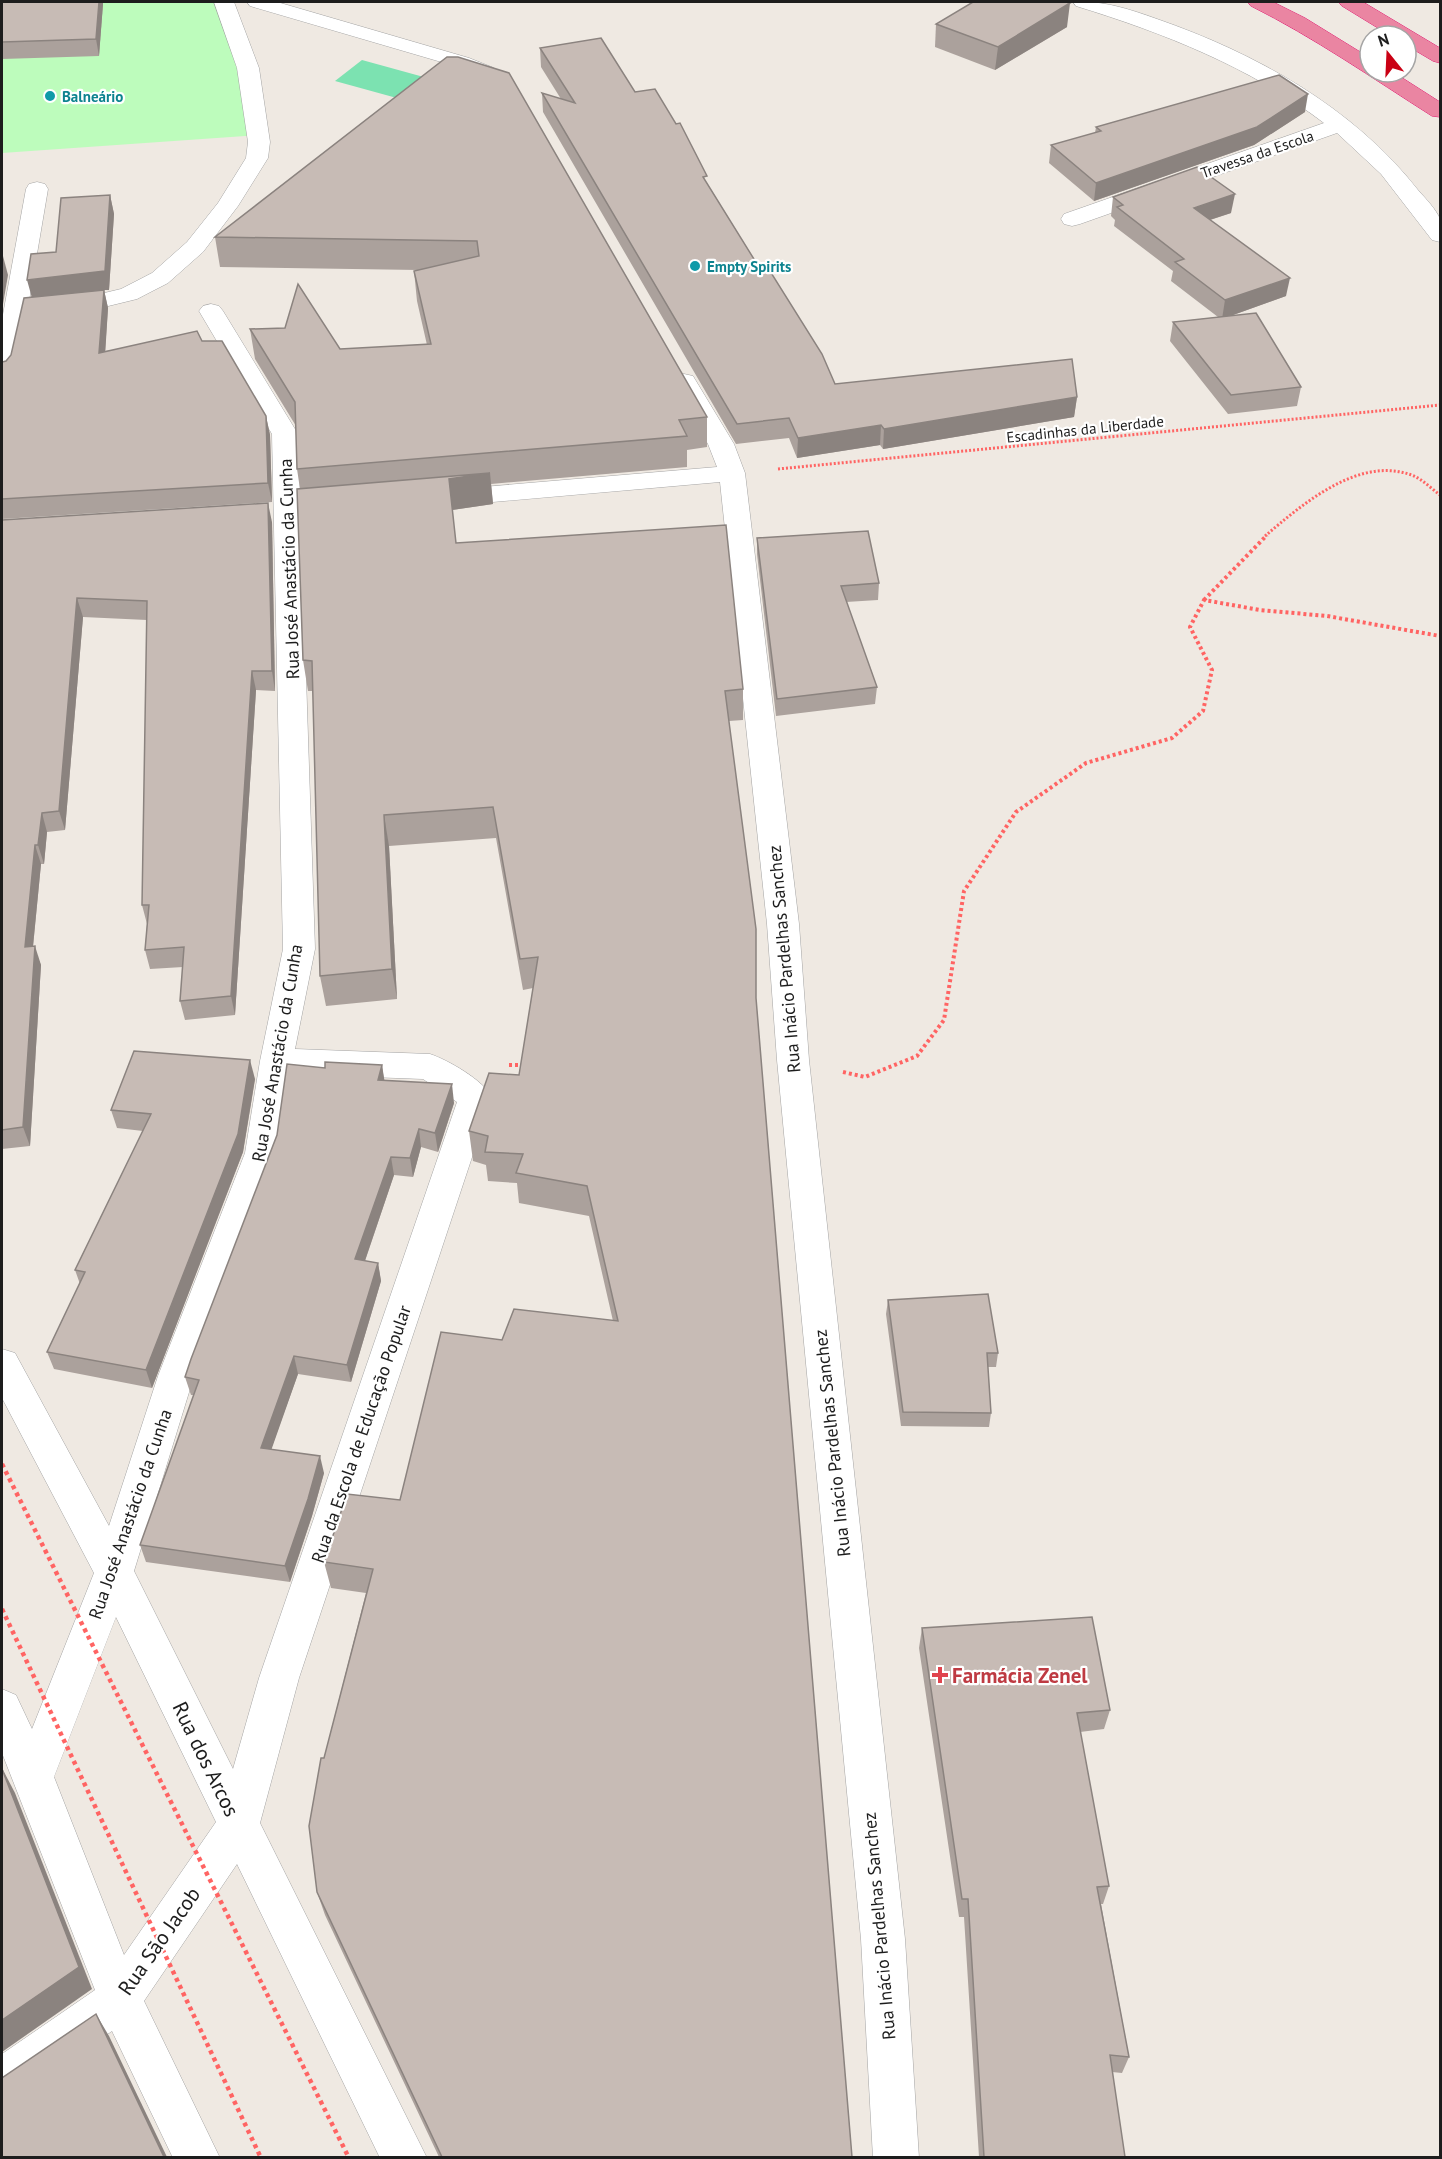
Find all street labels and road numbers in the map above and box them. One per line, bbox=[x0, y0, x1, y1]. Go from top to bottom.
street label: Travessa da Escola bbox=[1198, 126, 1316, 182]
street label: Escadinhas da Liberdade bbox=[1005, 411, 1165, 447]
street label: Rua José Anastácio da Cunha bbox=[274, 458, 304, 680]
street label: Rua Inácio Pardelhas Sanchez bbox=[763, 844, 805, 1074]
street label: Rua José Anastácio da Cunha bbox=[247, 942, 307, 1164]
street label: Rua da Escola de Educação Popular bbox=[306, 1302, 416, 1566]
street label: Rua Inácio Pardelhas Sanchez bbox=[809, 1328, 855, 1558]
street label: Rua José Anastácio da Cunha bbox=[83, 1406, 177, 1622]
street label: Rua dos Arcos bbox=[167, 1697, 245, 1821]
street label: Rua Inácio Pardelhas Sanchez bbox=[858, 1811, 900, 2041]
street label: Rua São Jacob bbox=[112, 1882, 206, 2000]

